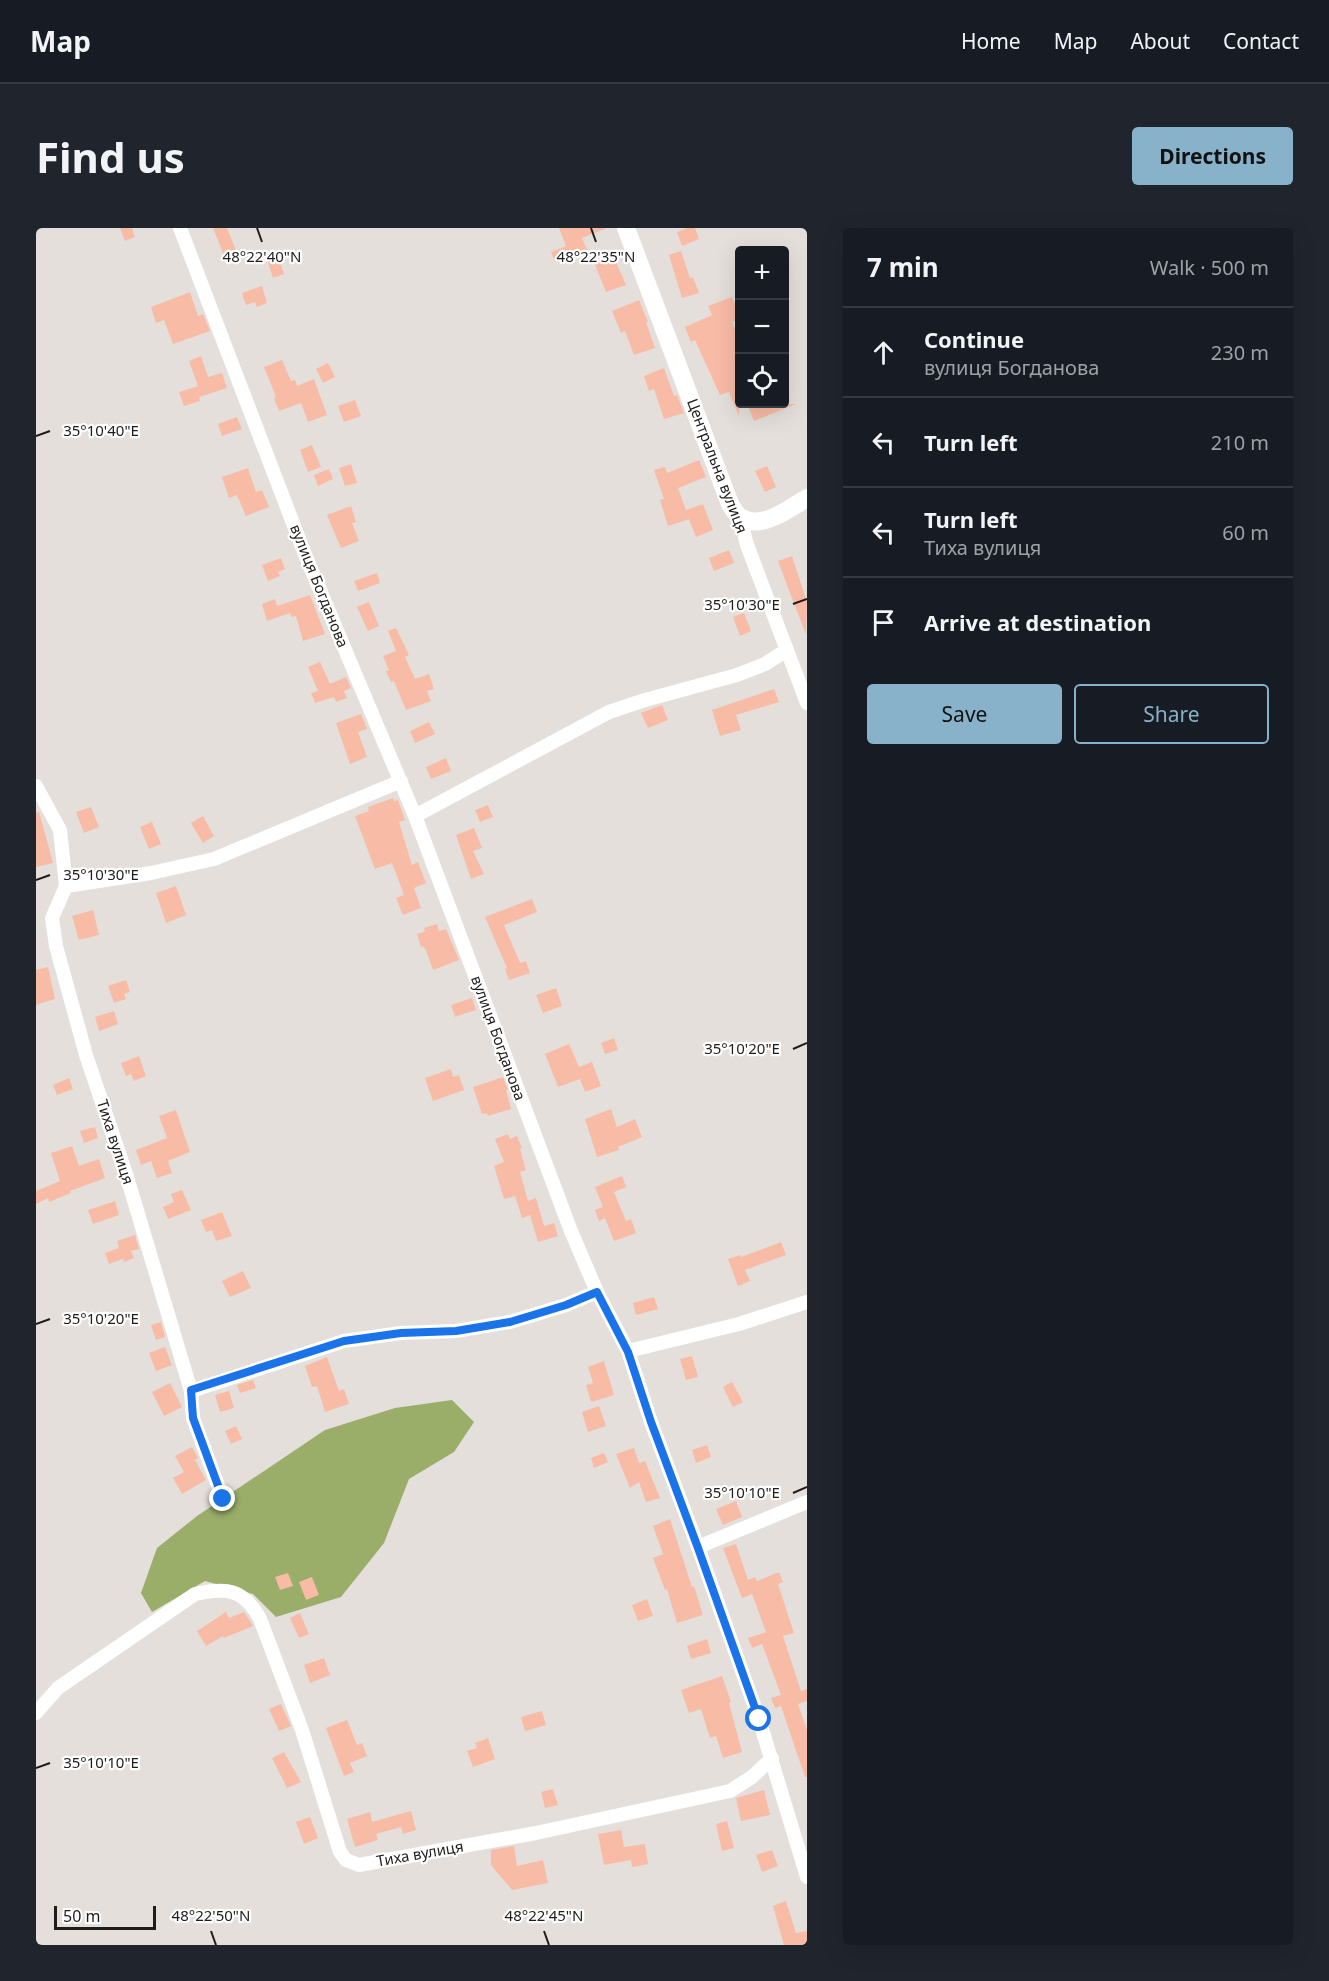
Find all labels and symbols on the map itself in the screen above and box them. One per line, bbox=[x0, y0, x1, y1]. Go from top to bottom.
text: 48°22'40"N bbox=[223, 246, 301, 266]
text: 48°22'35"N bbox=[557, 246, 635, 266]
street label: Центральна вулиця bbox=[683, 395, 753, 536]
text: 35°10'40"E bbox=[63, 420, 139, 440]
street label: вулиця Богданова bbox=[286, 521, 354, 650]
text: 35°10'30"E bbox=[704, 594, 780, 614]
text: 35°10'30"E bbox=[63, 864, 139, 884]
street label: вулиця Богданова bbox=[467, 972, 531, 1103]
text: 35°10'20"E bbox=[704, 1038, 780, 1058]
street label: Тиха вулиця bbox=[93, 1097, 139, 1187]
text: 35°10'20"E bbox=[63, 1308, 139, 1328]
text: 35°10'10"E bbox=[704, 1482, 780, 1502]
route end bbox=[209, 1485, 235, 1511]
route start bbox=[745, 1705, 771, 1731]
text: 35°10'10"E bbox=[63, 1752, 139, 1772]
street label: Тиха вулиця bbox=[375, 1836, 465, 1871]
scale bar bbox=[54, 1903, 156, 1930]
text: 48°22'50"N bbox=[172, 1905, 250, 1925]
text: 48°22'45"N bbox=[505, 1905, 583, 1925]

